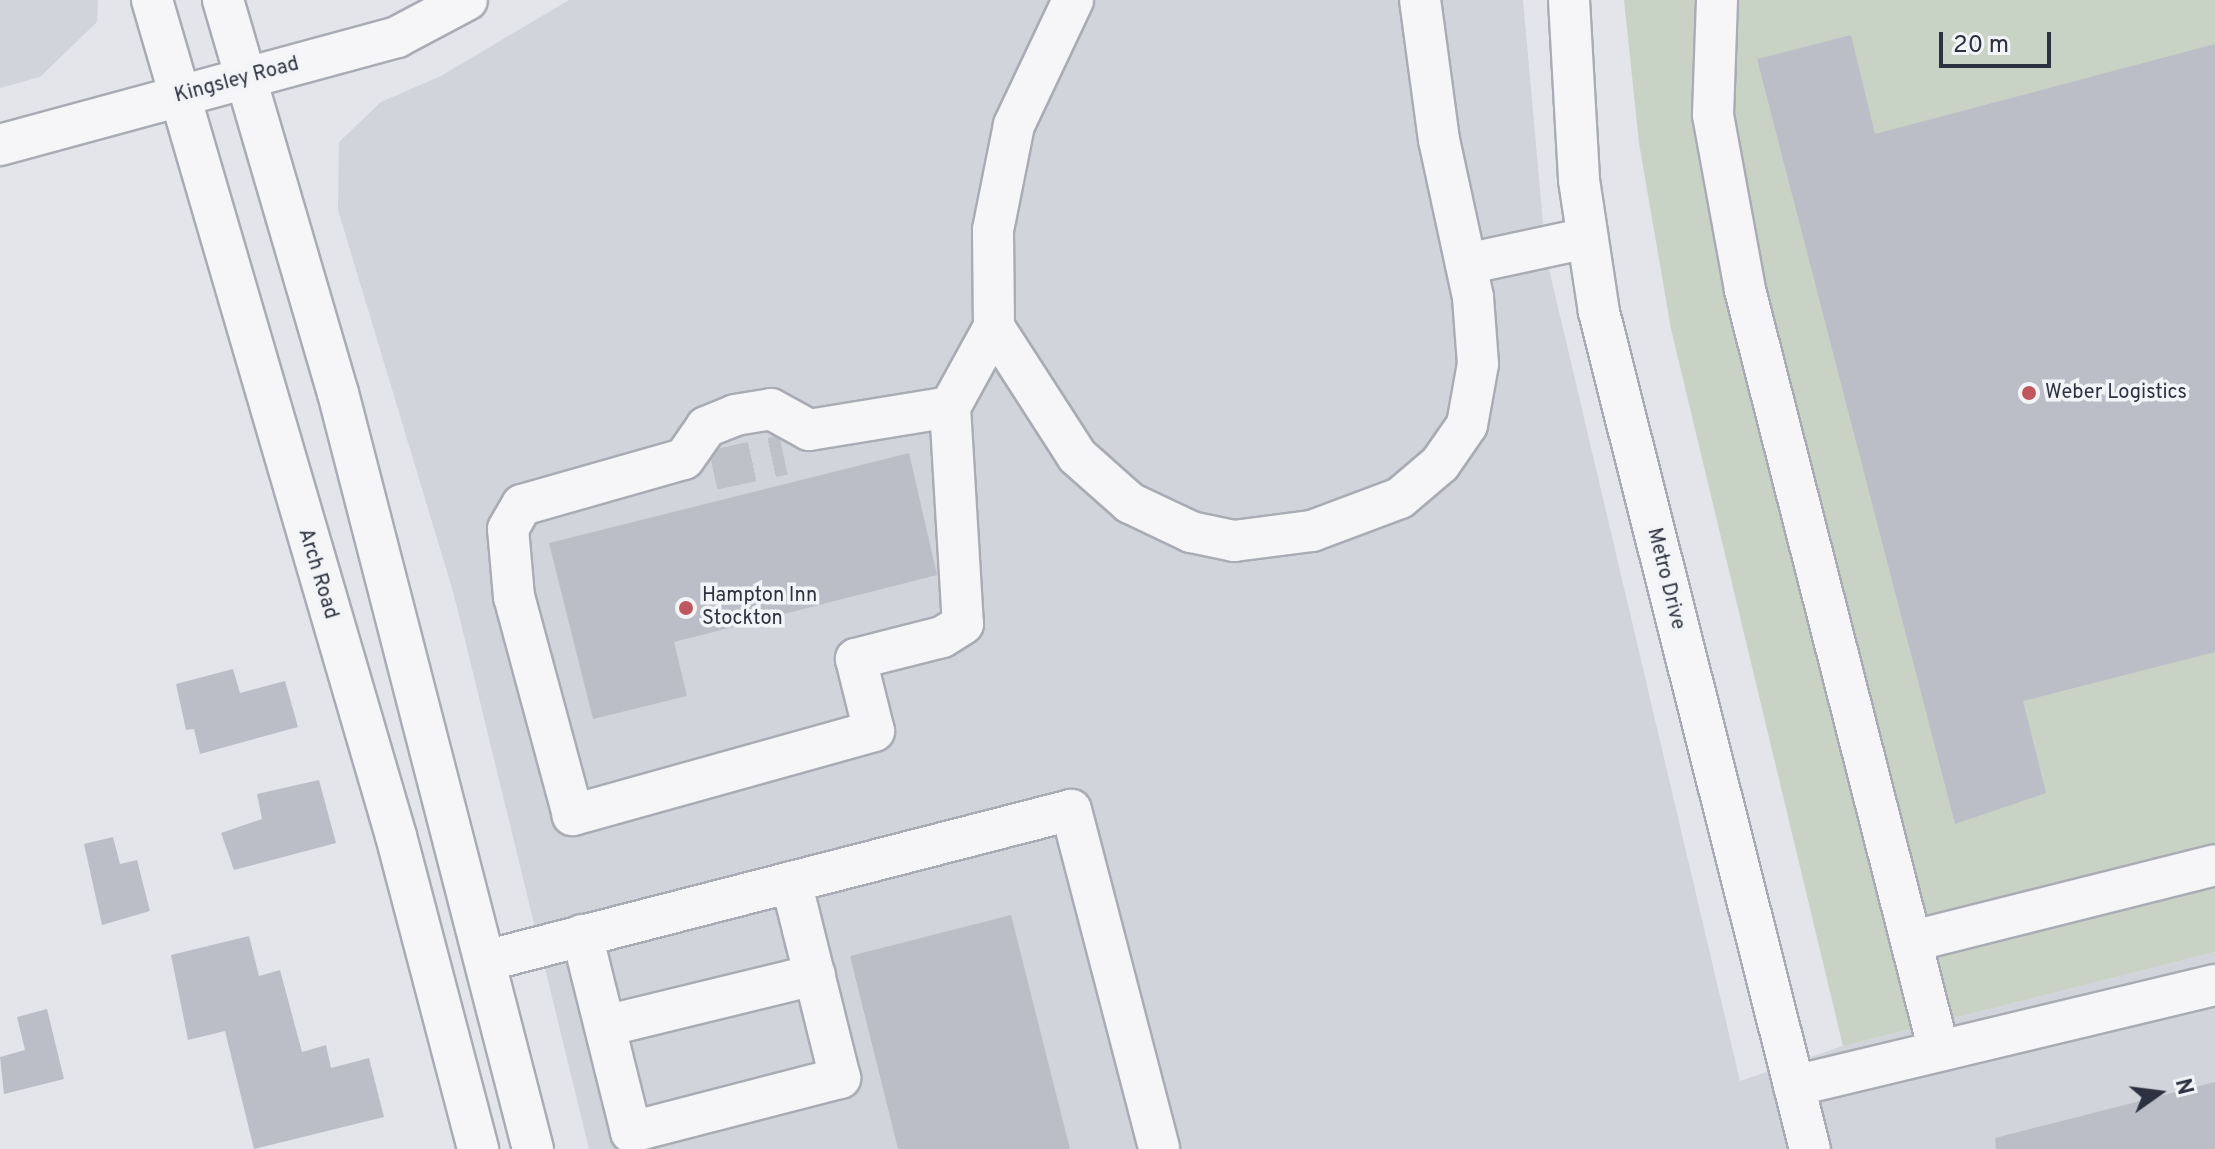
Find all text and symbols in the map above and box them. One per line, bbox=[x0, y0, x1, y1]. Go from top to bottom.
scale bar bbox=[1943, 16, 2055, 66]
text: 20 m bbox=[1953, 31, 2009, 61]
street label: Kingsley Road bbox=[172, 53, 302, 109]
place label: Weber Logistics bbox=[2045, 381, 2187, 405]
marker: Weber Logistics bbox=[2020, 384, 2038, 402]
street label: Arch Road bbox=[292, 526, 342, 622]
street label: Metro Drive bbox=[1641, 526, 1689, 632]
place label: Hampton Inn Stockton bbox=[702, 584, 817, 631]
marker: Hampton Inn Stockton bbox=[677, 599, 695, 617]
north arrow bbox=[2119, 1053, 2199, 1133]
text: N bbox=[2168, 1076, 2198, 1098]

